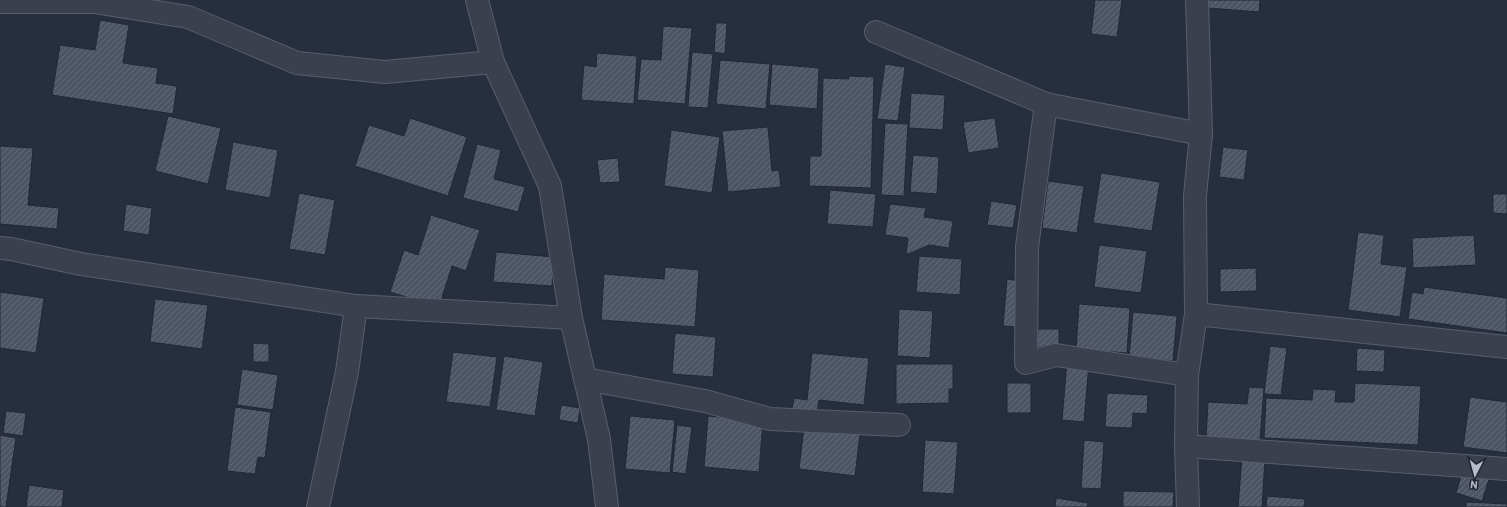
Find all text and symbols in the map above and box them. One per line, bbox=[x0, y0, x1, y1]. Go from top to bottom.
north arrow bbox=[1455, 455, 1495, 495]
text: N bbox=[1470, 479, 1478, 492]

